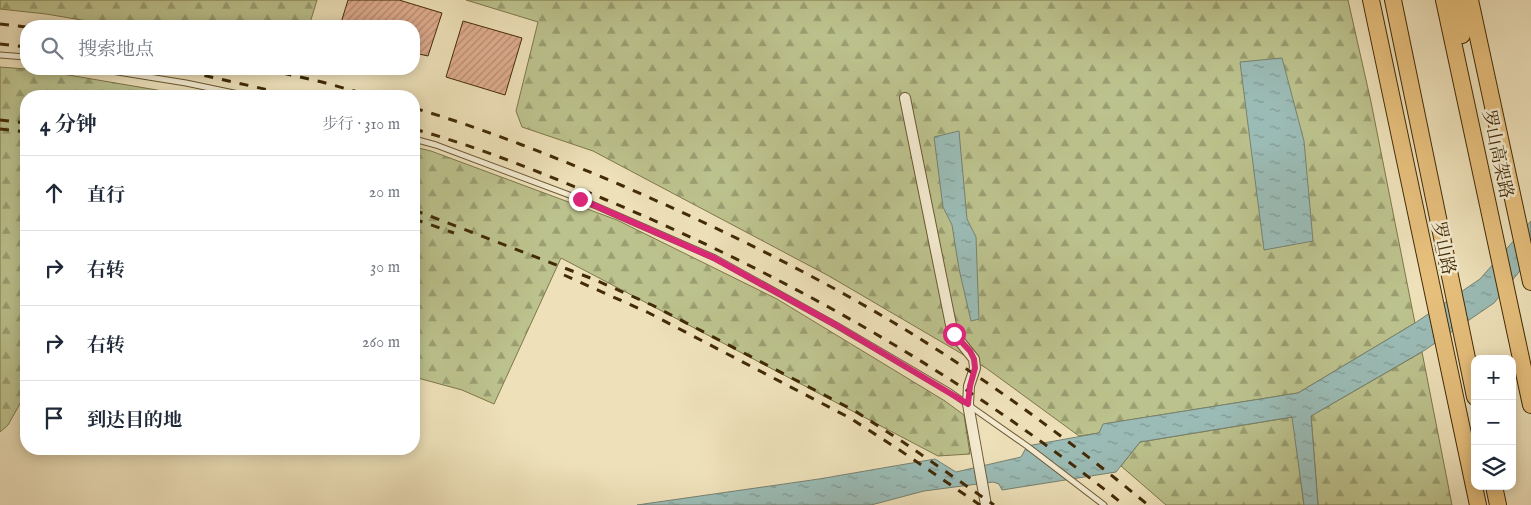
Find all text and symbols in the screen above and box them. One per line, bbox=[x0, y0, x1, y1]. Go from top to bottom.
search box bbox=[20, 20, 420, 75]
icon: search bbox=[38, 34, 66, 62]
text: 搜索地点 bbox=[78, 38, 154, 62]
street label: 罗山高架路 bbox=[1476, 108, 1517, 201]
text: 4 分钟 bbox=[40, 112, 97, 139]
text: 步行 · 310 m bbox=[322, 115, 400, 135]
icon: ahead bbox=[40, 179, 68, 207]
text: 20 m bbox=[369, 183, 400, 203]
text: 直行 bbox=[87, 184, 125, 208]
route end bbox=[569, 188, 592, 211]
street label: 罗山路 bbox=[1426, 220, 1459, 277]
icon: right bbox=[40, 254, 68, 282]
text: 30 m bbox=[370, 258, 400, 278]
text: 右转 bbox=[87, 259, 125, 283]
route start bbox=[943, 323, 966, 346]
icon: right bbox=[40, 329, 68, 357]
text: 260 m bbox=[362, 333, 400, 353]
text: 右转 bbox=[87, 334, 125, 358]
map controls bbox=[1471, 355, 1516, 490]
button: + bbox=[1471, 355, 1516, 400]
button: − bbox=[1471, 400, 1516, 445]
icon: arrive bbox=[40, 404, 68, 432]
text: 到达目的地 bbox=[87, 409, 182, 433]
button: layers bbox=[1471, 445, 1516, 490]

